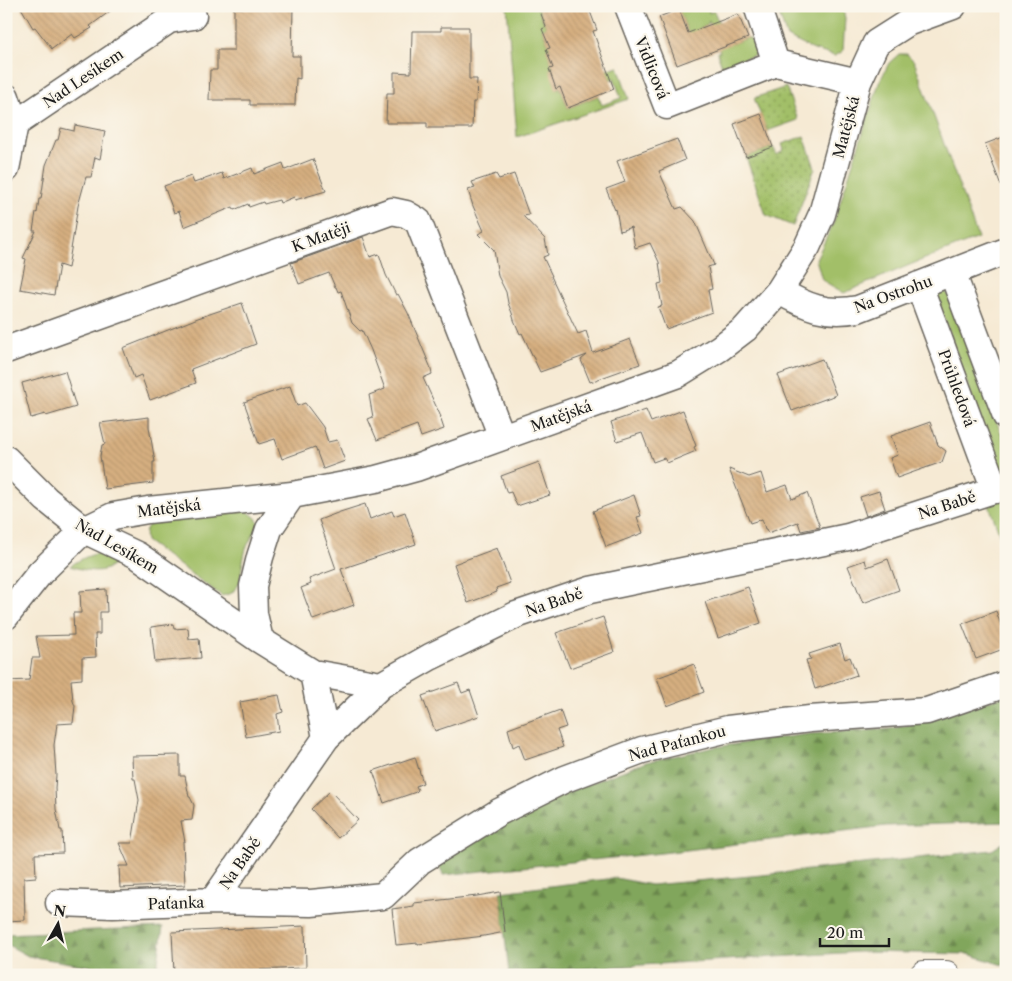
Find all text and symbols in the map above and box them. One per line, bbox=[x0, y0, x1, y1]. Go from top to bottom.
street label: Vidlicová bbox=[630, 33, 673, 102]
street label: Nad Lesíkem bbox=[39, 44, 127, 112]
street label: Matějská bbox=[829, 94, 863, 160]
street label: K Matěji bbox=[289, 218, 353, 256]
street label: Na Ostrohu bbox=[851, 271, 935, 317]
street label: Průhledová bbox=[934, 347, 980, 429]
street label: Matějská bbox=[528, 396, 594, 436]
street label: Na Babě bbox=[916, 487, 978, 523]
street label: Matějská bbox=[136, 495, 202, 521]
street label: Nad Lesíkem bbox=[72, 515, 162, 577]
street label: Na Babě bbox=[523, 583, 585, 621]
street label: Nad Paťankou bbox=[626, 721, 728, 765]
street label: Na Babě bbox=[215, 833, 265, 893]
street label: Paťanka bbox=[147, 893, 205, 913]
north arrow bbox=[32, 898, 82, 948]
text: N bbox=[53, 901, 67, 921]
scale bar bbox=[820, 916, 888, 948]
text: 20 m bbox=[827, 923, 863, 942]

